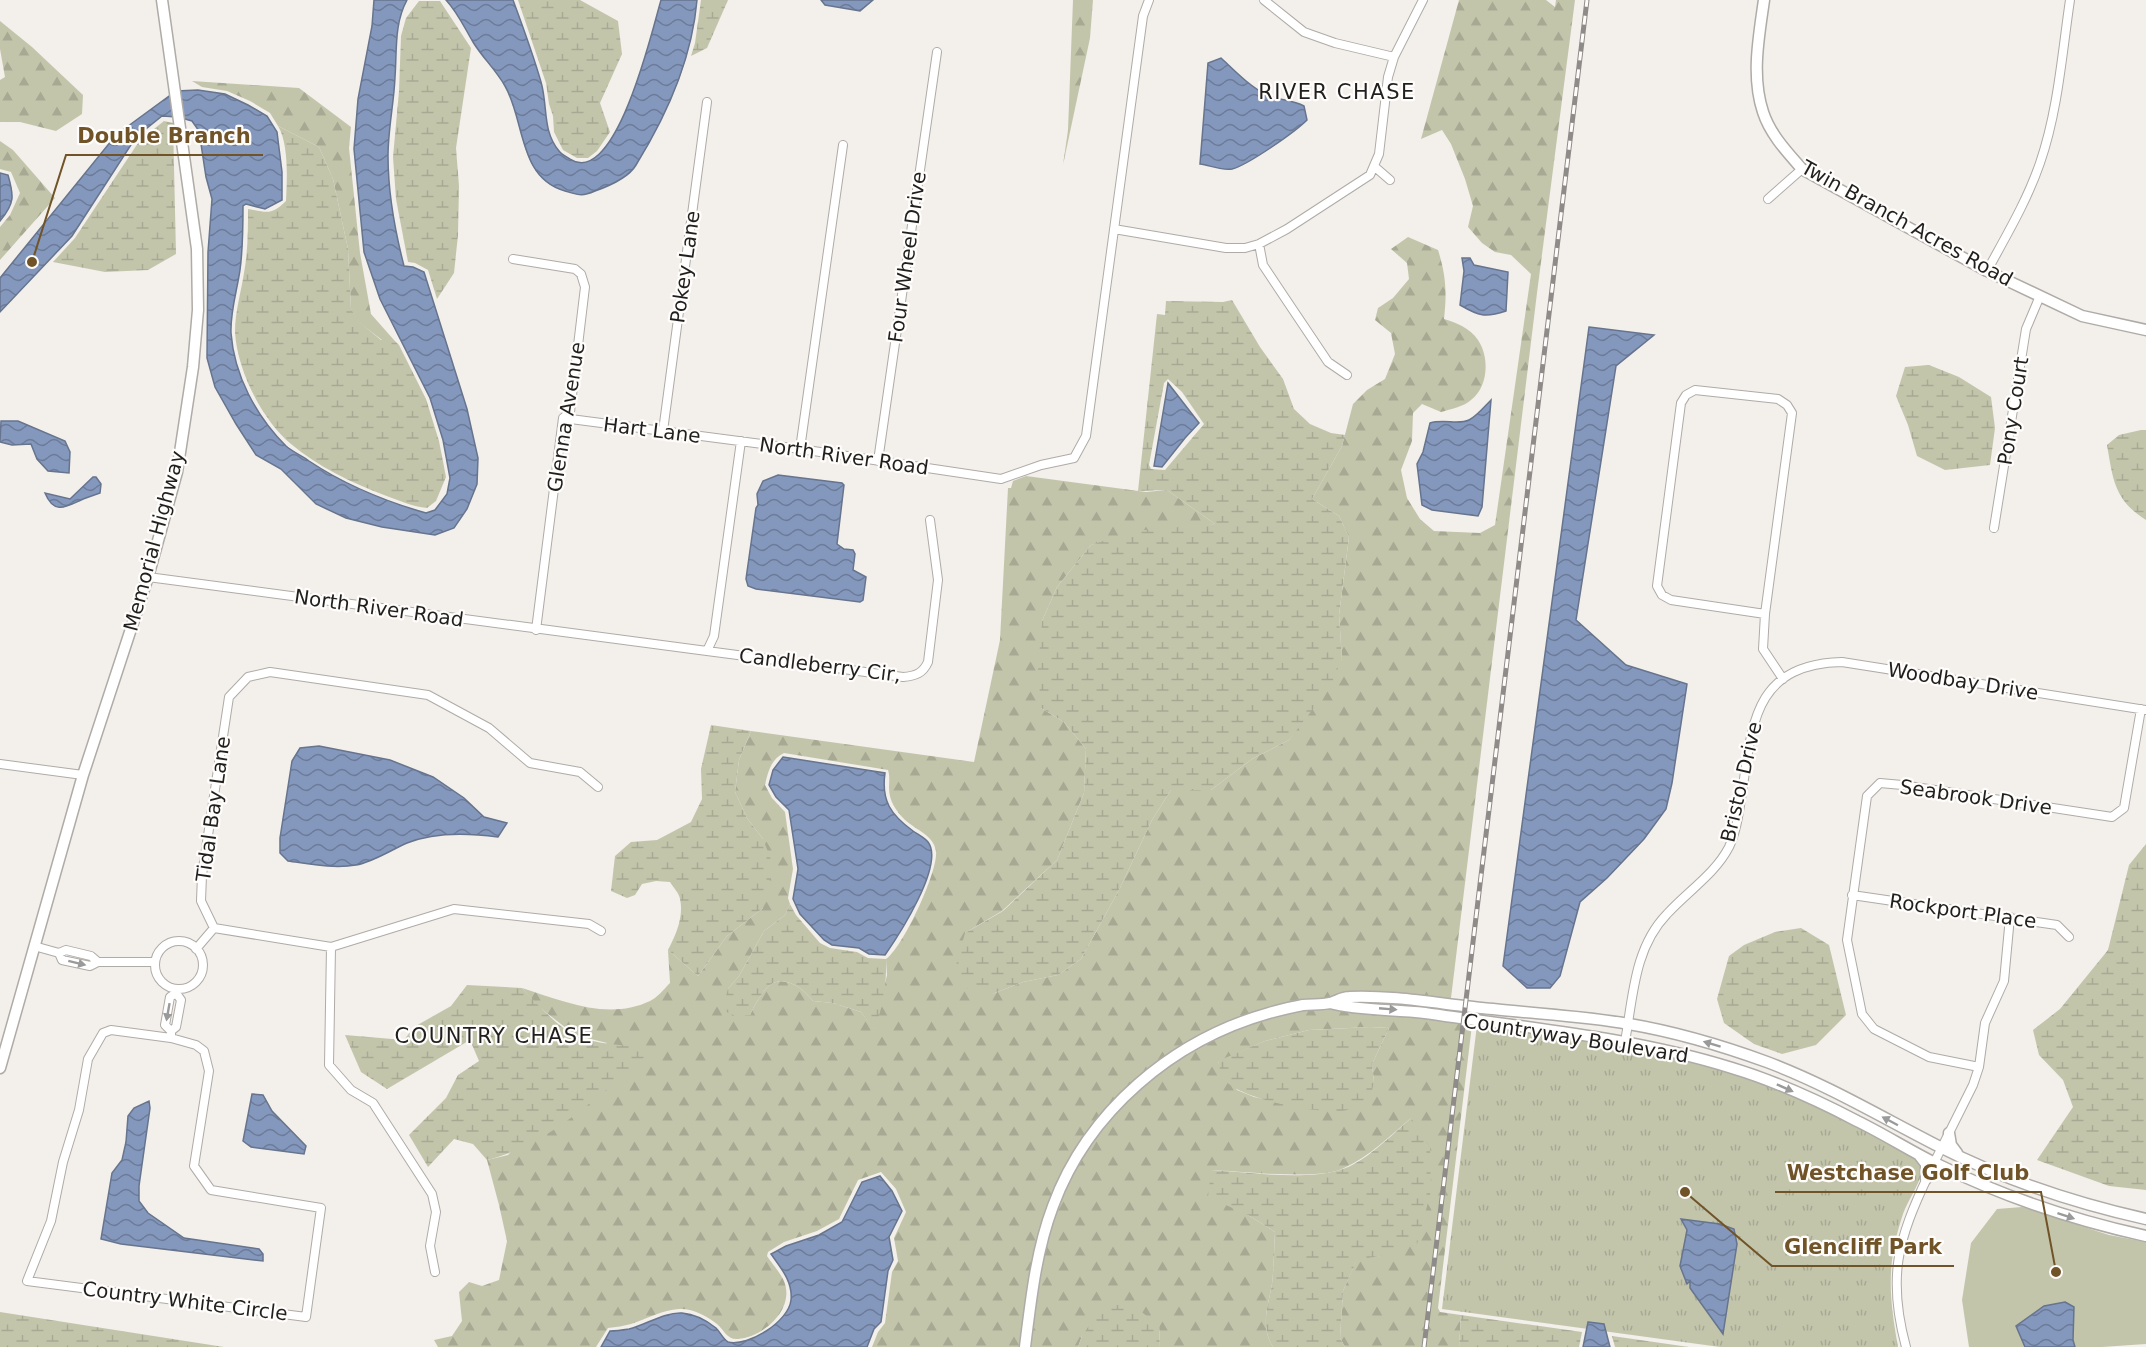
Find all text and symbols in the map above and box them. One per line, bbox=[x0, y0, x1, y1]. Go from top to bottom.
district label: RIVER CHASE bbox=[1258, 80, 1416, 104]
callout: Double Branch bbox=[66, 116, 263, 155]
text: Double Branch bbox=[77, 124, 251, 148]
street label: Twin Branch Acres Road bbox=[1796, 154, 2017, 291]
street label: Four Wheel Drive bbox=[883, 170, 931, 344]
street label: Pokey Lane bbox=[665, 209, 705, 325]
street label: Glenna Avenue bbox=[542, 340, 590, 494]
street label: Pony Court bbox=[1993, 355, 2033, 467]
street label: Hart Lane bbox=[602, 412, 702, 448]
street label: North River Road bbox=[758, 432, 930, 480]
street label: Memorial Highway bbox=[118, 448, 190, 634]
street label: North River Road bbox=[293, 584, 465, 632]
street label: Candleberry Cir, bbox=[738, 643, 902, 687]
street label: Woodbay Drive bbox=[1886, 657, 2040, 705]
street label: Bristol Drive bbox=[1715, 719, 1767, 845]
street label: Tidal Bay Lane bbox=[191, 735, 235, 884]
street label: Seabrook Drive bbox=[1898, 774, 2054, 820]
street label: Rockport Place bbox=[1888, 889, 2038, 933]
one-way arrow bbox=[67, 959, 86, 969]
one-way arrow bbox=[163, 1002, 172, 1021]
one-way arrow bbox=[1379, 1005, 1398, 1014]
street label: Countryway Boulevard bbox=[1462, 1008, 1690, 1068]
district label: COUNTRY CHASE bbox=[395, 1024, 593, 1048]
one-way arrow bbox=[1702, 1039, 1720, 1048]
one-way arrow bbox=[1776, 1083, 1794, 1093]
one-way arrow bbox=[1882, 1116, 1899, 1125]
callout: Westchase Golf Club bbox=[1775, 1153, 2041, 1192]
text: Westchase Golf Club bbox=[1787, 1161, 2029, 1185]
one-way arrow bbox=[2057, 1211, 2075, 1221]
callout: Glencliff Park bbox=[1772, 1227, 1954, 1266]
text: Glencliff Park bbox=[1784, 1235, 1943, 1259]
street label: Country White Circle bbox=[81, 1277, 289, 1325]

